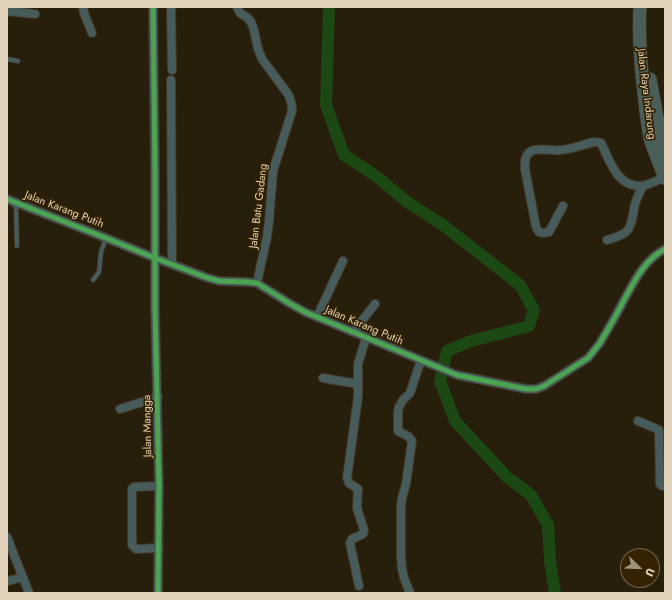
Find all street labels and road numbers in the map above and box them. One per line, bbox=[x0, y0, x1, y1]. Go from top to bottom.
street label: Jalan Raya Indarung bbox=[634, 48, 658, 140]
street label: Jalan Batu Gadang bbox=[247, 163, 271, 249]
street label: Jalan Karang Putih bbox=[23, 189, 105, 231]
street label: Jalan Karang Putih bbox=[323, 304, 405, 348]
street label: Jalan Mangga bbox=[141, 395, 155, 457]

